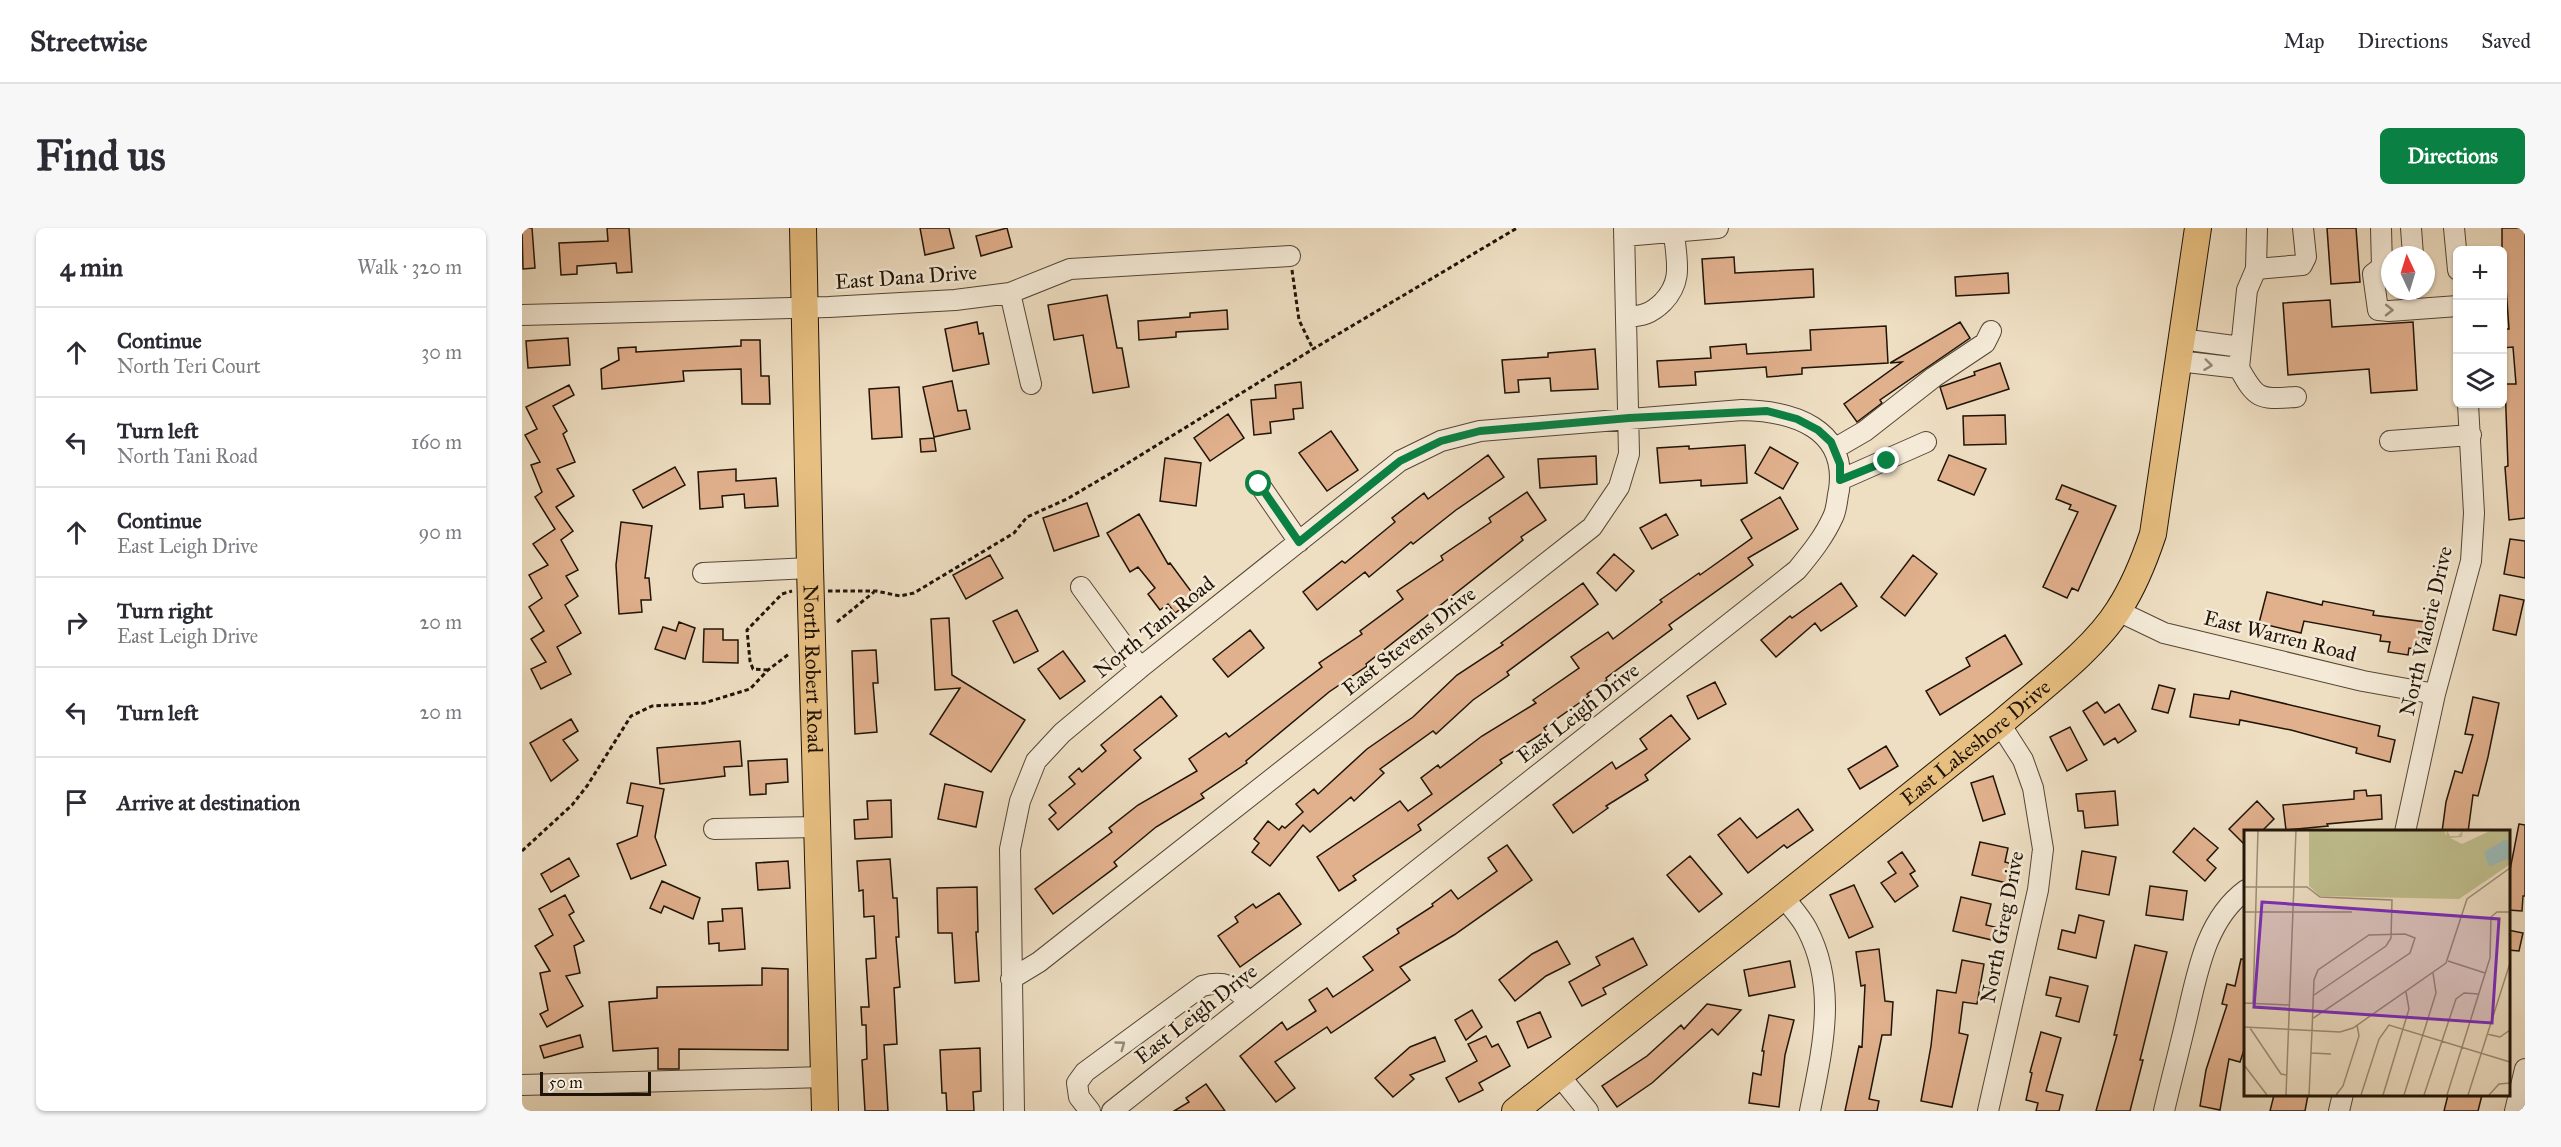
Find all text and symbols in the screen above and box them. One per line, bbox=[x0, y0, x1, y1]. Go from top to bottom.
text: Streetwise bbox=[30, 24, 147, 59]
text: Map bbox=[2284, 28, 2325, 54]
text: Directions bbox=[2358, 28, 2448, 54]
text: Saved bbox=[2481, 28, 2531, 54]
button: Directions bbox=[2380, 128, 2525, 184]
text: Find us bbox=[36, 130, 166, 182]
north arrow bbox=[2381, 246, 2435, 300]
map controls bbox=[2453, 246, 2507, 408]
button: + bbox=[2453, 246, 2507, 300]
text: 4 min bbox=[60, 251, 123, 283]
text: Walk · 320 m bbox=[357, 255, 462, 279]
street label: East Dana Drive bbox=[834, 259, 978, 295]
button: − bbox=[2453, 300, 2507, 354]
one-way arrow bbox=[2385, 304, 2394, 317]
text: Continue bbox=[117, 327, 202, 354]
icon: ahead bbox=[60, 336, 93, 369]
text: 30 m bbox=[421, 340, 462, 364]
text: North Teri Court bbox=[117, 354, 261, 378]
button: layers bbox=[2453, 354, 2507, 408]
one-way arrow bbox=[2203, 358, 2213, 370]
text: Turn left bbox=[117, 417, 199, 444]
icon: left bbox=[60, 426, 93, 459]
text: 160 m bbox=[411, 430, 462, 454]
text: North Tani Road bbox=[117, 444, 258, 468]
route end bbox=[1873, 447, 1899, 473]
route start bbox=[1245, 470, 1271, 496]
text: Continue bbox=[117, 507, 202, 534]
icon: ahead bbox=[60, 516, 93, 549]
text: 90 m bbox=[419, 520, 462, 544]
text: East Leigh Drive bbox=[117, 534, 258, 558]
street label: North Valorie Drive bbox=[2394, 543, 2458, 718]
street label: North Tani Road bbox=[1088, 570, 1220, 684]
street label: East Stevens Drive bbox=[1337, 581, 1481, 701]
street label: North Robert Road bbox=[797, 584, 828, 754]
text: Turn right bbox=[117, 597, 213, 624]
street label: East Warren Road bbox=[2201, 604, 2359, 668]
icon: right bbox=[60, 606, 93, 639]
text: 20 m bbox=[419, 610, 462, 634]
text: East Leigh Drive bbox=[117, 624, 258, 648]
street label: East Leigh Drive bbox=[1512, 657, 1645, 769]
street label: East Lakeshore Drive bbox=[1895, 674, 2056, 811]
icon: left bbox=[60, 696, 93, 729]
text: Turn left bbox=[117, 699, 199, 726]
text: 20 m bbox=[419, 700, 462, 724]
icon: arrive bbox=[60, 786, 93, 819]
text: Arrive at destination bbox=[117, 789, 300, 816]
inset map bbox=[2244, 830, 2510, 1096]
street label: North Greg Drive bbox=[1975, 849, 2030, 1005]
street label: East Leigh Drive bbox=[1130, 958, 1263, 1070]
one-way arrow bbox=[1115, 1042, 1126, 1053]
scale bar bbox=[540, 1069, 651, 1096]
text: 50 m bbox=[549, 1073, 583, 1092]

